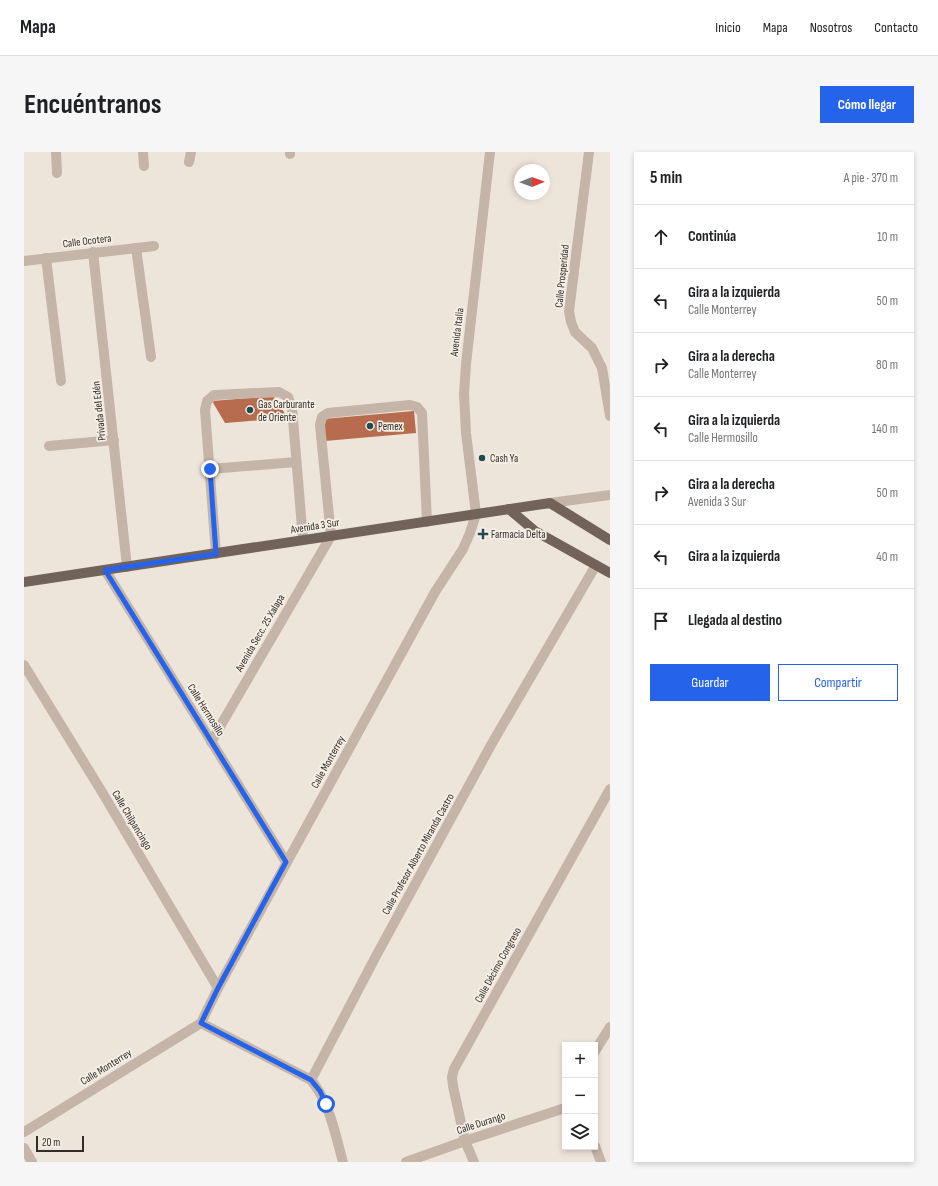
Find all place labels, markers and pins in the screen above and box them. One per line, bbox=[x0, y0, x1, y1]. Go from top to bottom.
place label: Gas Carburante de Oriente bbox=[258, 398, 315, 424]
marker: Gas Carburante de Oriente bbox=[245, 405, 255, 415]
place label: Pemex bbox=[378, 420, 403, 433]
marker: Pemex bbox=[365, 421, 375, 431]
place label: Cash Ya bbox=[490, 452, 518, 465]
marker: Cash Ya bbox=[477, 453, 487, 463]
place label: Farmacia Delta bbox=[491, 528, 546, 541]
marker: Farmacia Delta bbox=[478, 529, 488, 539]

